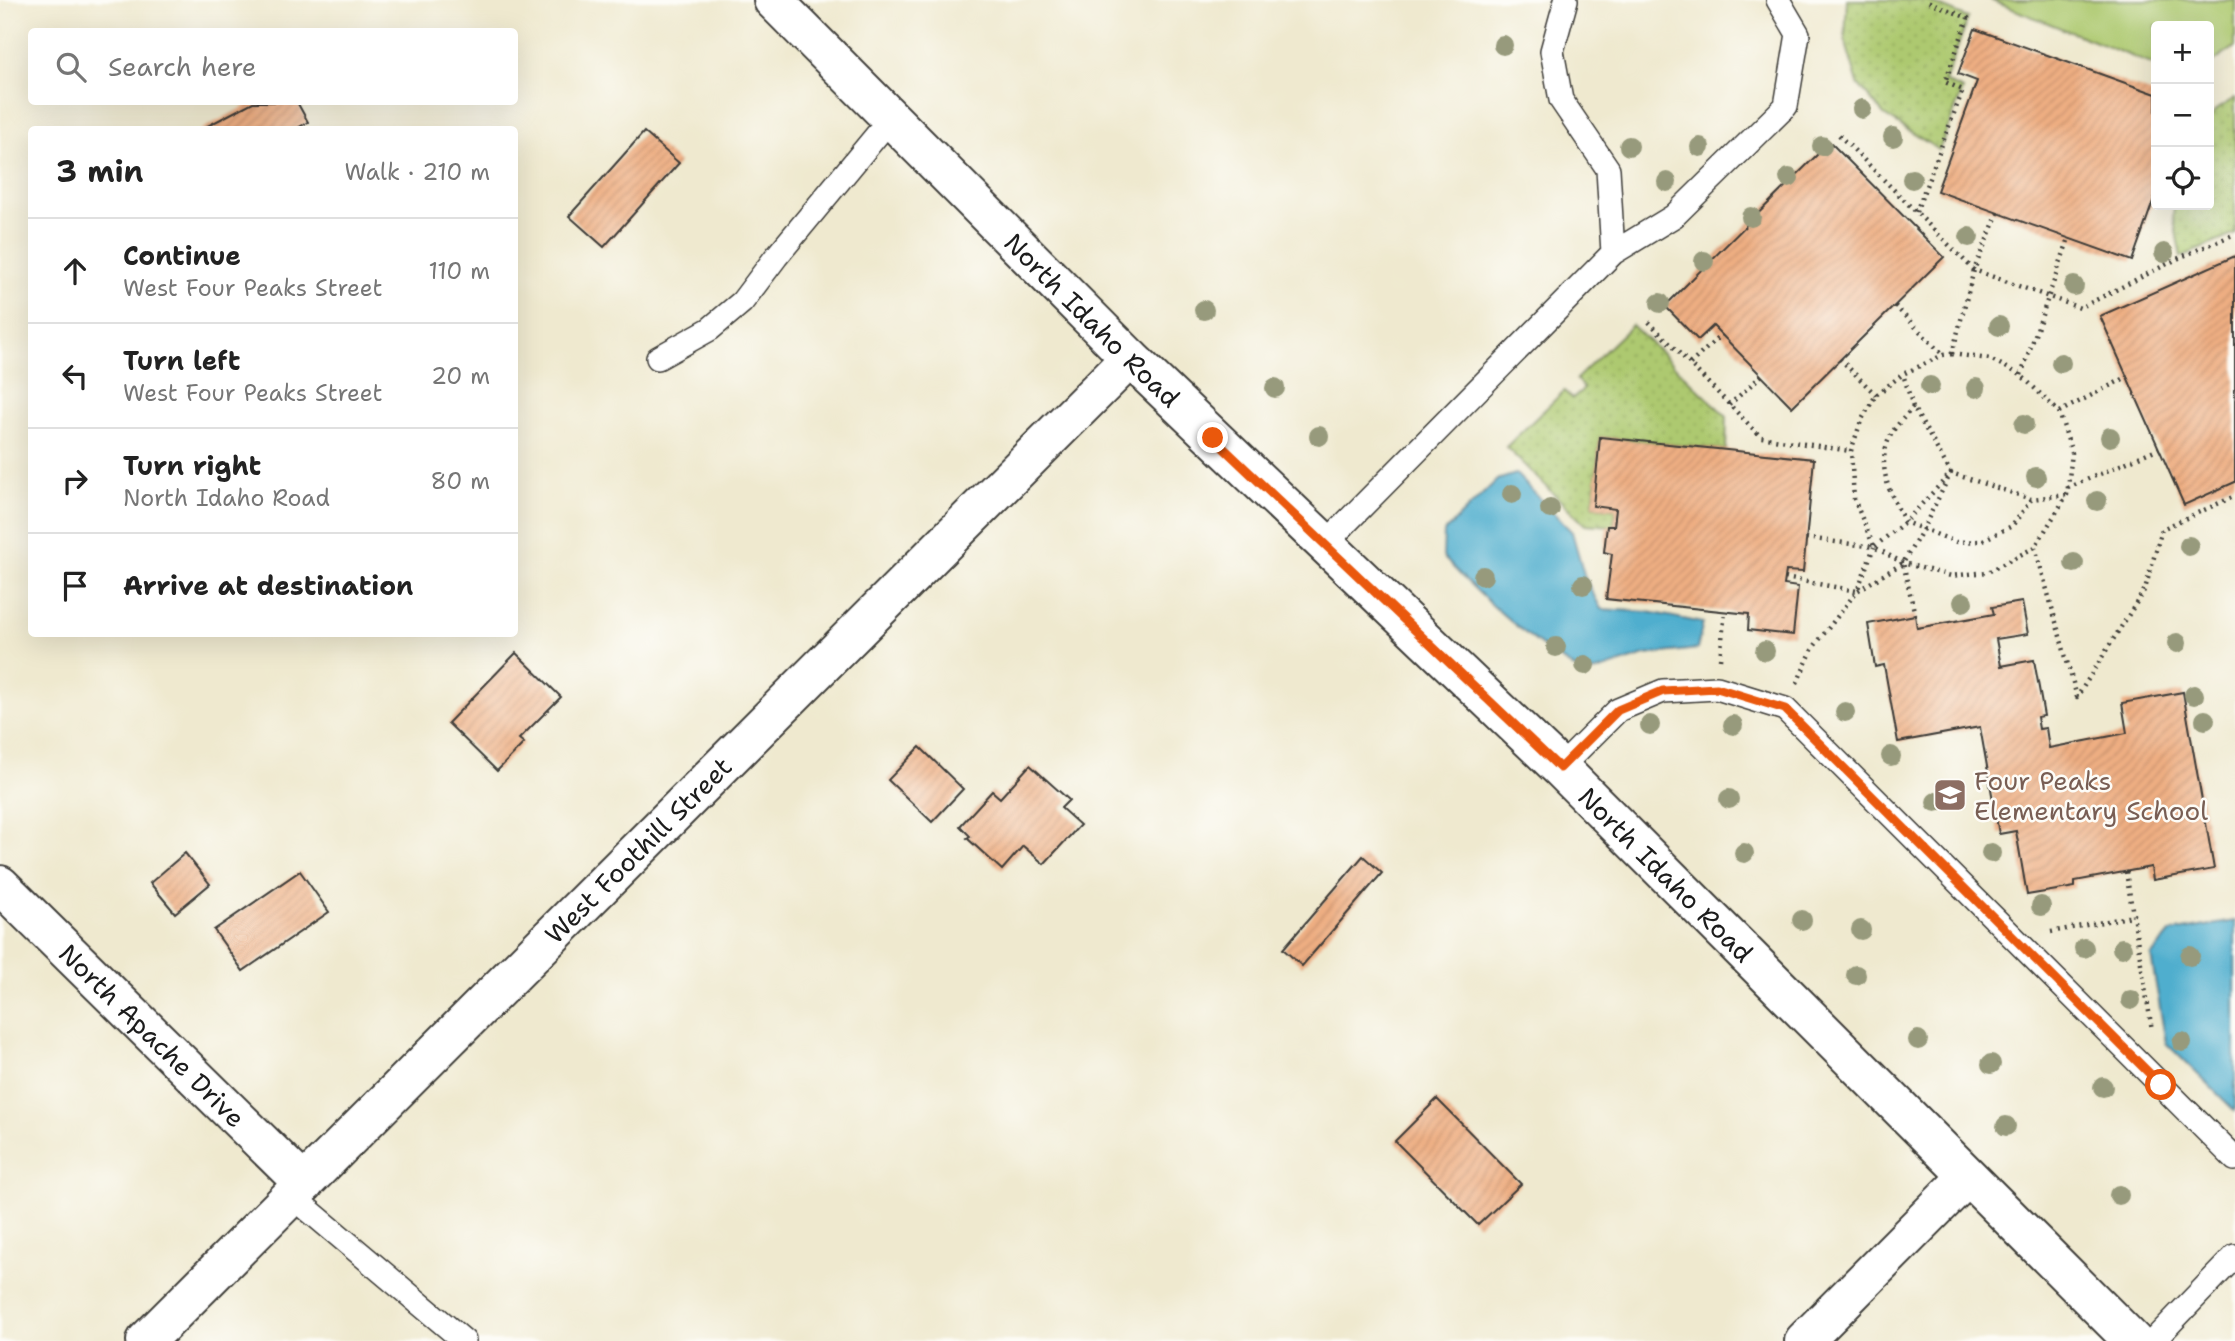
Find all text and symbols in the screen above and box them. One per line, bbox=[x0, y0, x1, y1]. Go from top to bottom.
map controls bbox=[2151, 21, 2214, 210]
button: + bbox=[2151, 21, 2214, 84]
search box bbox=[28, 28, 518, 105]
icon: search bbox=[52, 48, 90, 86]
text: Search here bbox=[108, 49, 257, 84]
button: − bbox=[2151, 84, 2214, 147]
button: locate bbox=[2151, 147, 2214, 210]
text: 3 min bbox=[56, 151, 143, 192]
text: Walk · 210 m bbox=[345, 157, 490, 187]
street label: North Idaho Road bbox=[997, 225, 1188, 414]
text: Continue bbox=[123, 238, 241, 273]
icon: ahead bbox=[56, 252, 94, 290]
text: 110 m bbox=[428, 256, 490, 286]
text: West Four Peaks Street bbox=[123, 273, 383, 303]
text: Turn left bbox=[123, 343, 240, 378]
icon: left bbox=[56, 357, 94, 395]
text: 20 m bbox=[431, 361, 490, 391]
text: West Four Peaks Street bbox=[123, 378, 383, 408]
route end bbox=[1197, 422, 1228, 453]
text: Turn right bbox=[123, 448, 261, 483]
icon: right bbox=[56, 462, 94, 500]
text: 80 m bbox=[431, 466, 490, 496]
text: North Idaho Road bbox=[123, 483, 330, 513]
icon: arrive bbox=[56, 567, 94, 605]
text: Arrive at destination bbox=[123, 568, 413, 603]
street label: West Foothill Street bbox=[537, 749, 739, 951]
place label: Four Peaks Elementary School bbox=[1974, 763, 2208, 828]
school or university icon: Four Peaks Elementary School bbox=[1931, 776, 1969, 814]
street label: North Idaho Road bbox=[1571, 779, 1761, 969]
street label: North Apache Drive bbox=[52, 936, 253, 1135]
route start bbox=[2145, 1069, 2176, 1100]

